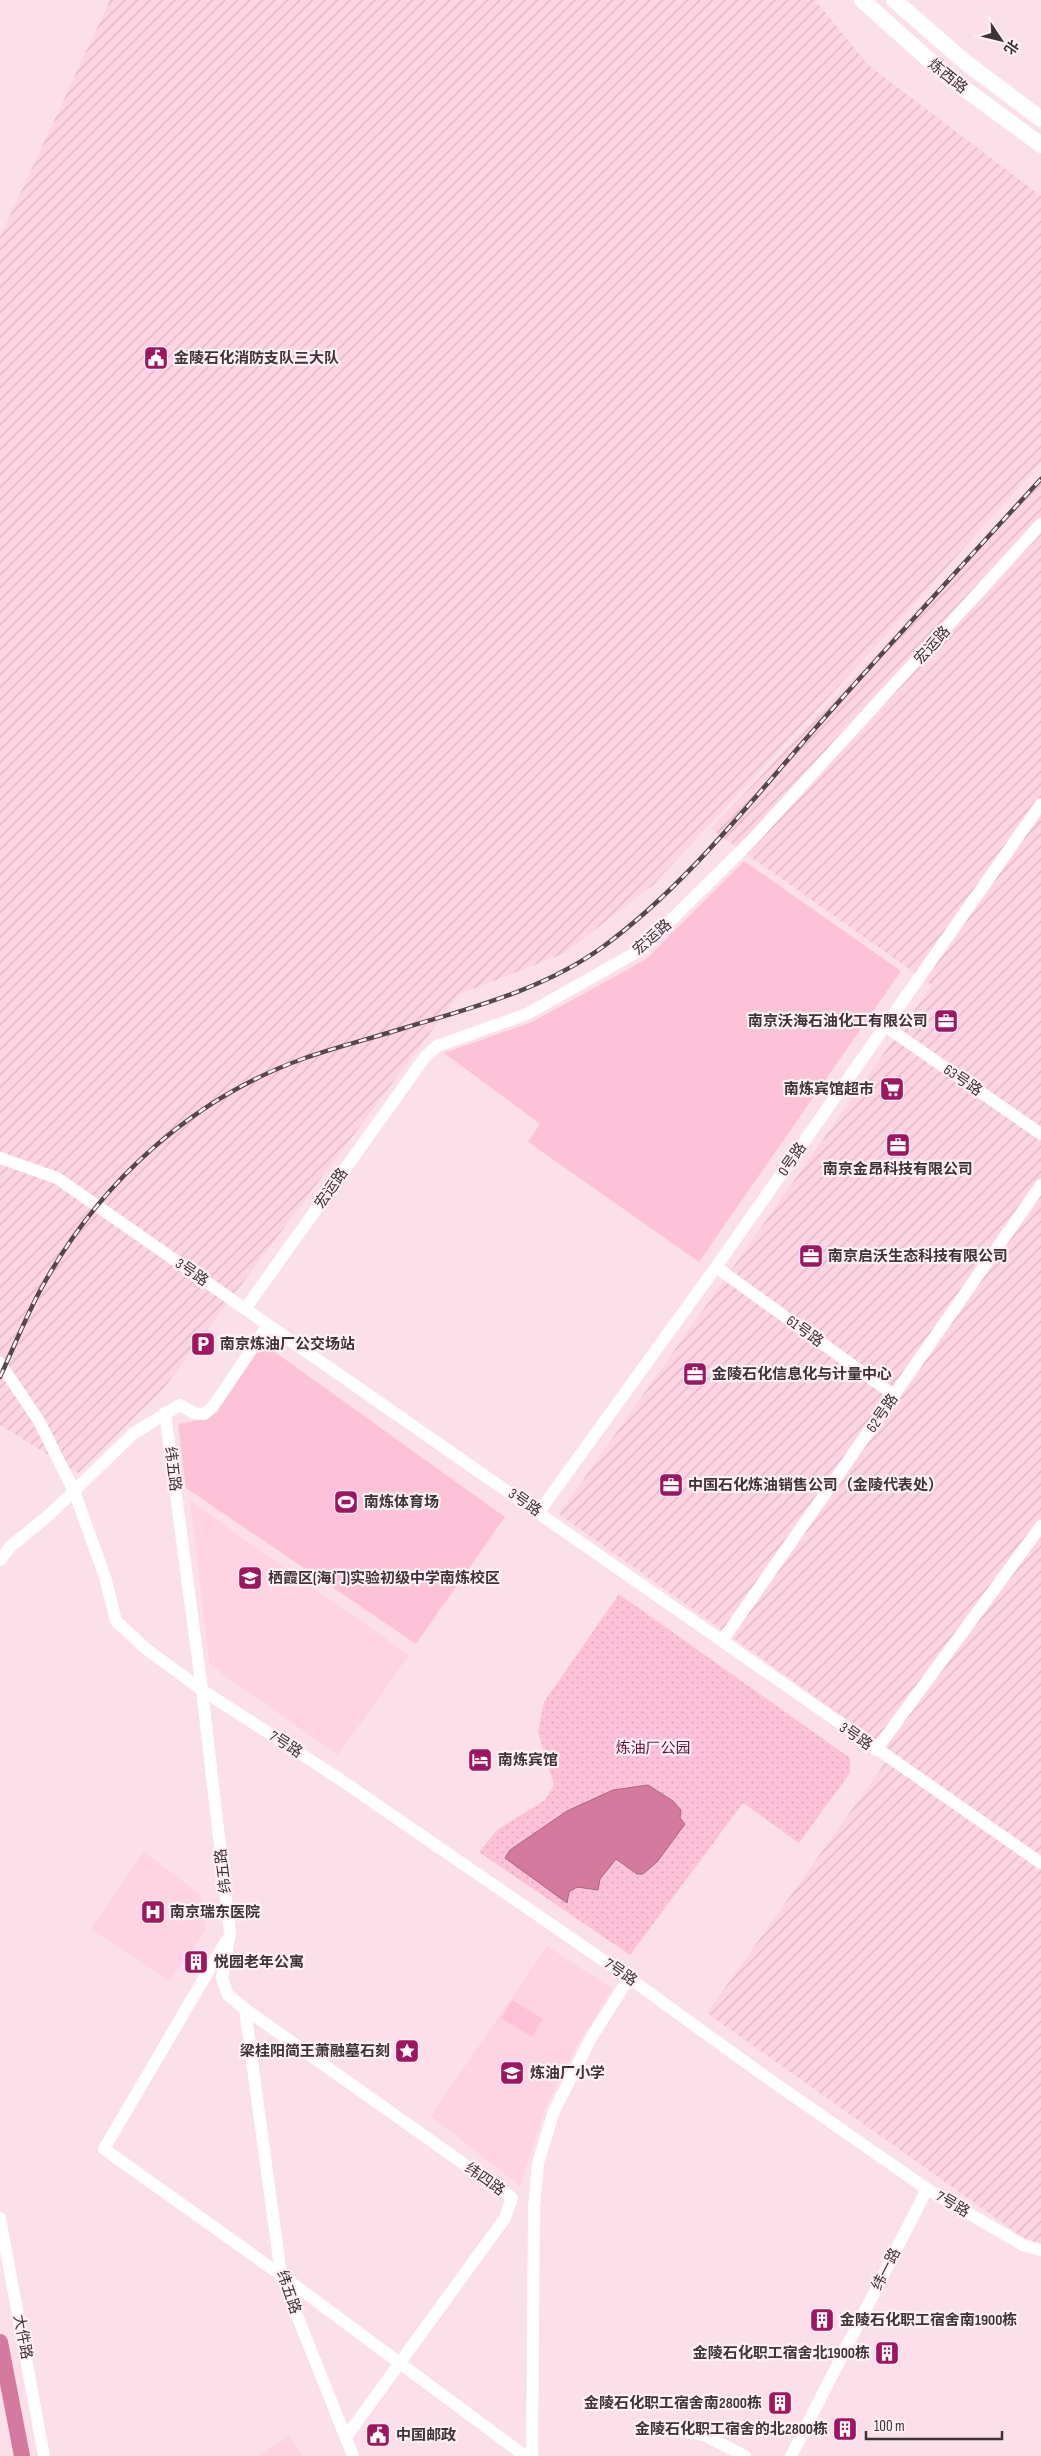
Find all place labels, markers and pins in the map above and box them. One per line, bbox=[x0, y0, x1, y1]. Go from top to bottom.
public building icon: 金陵石化消防支队三大队 bbox=[143, 345, 169, 371]
place label: 金陵石化消防支队三大队 bbox=[174, 349, 339, 368]
office icon: 南京沃海石油化工有限公司 bbox=[933, 1008, 959, 1034]
place label: 南京沃海石油化工有限公司 bbox=[748, 1012, 928, 1031]
supermarket icon: 南炼宾馆超市 bbox=[879, 1076, 905, 1102]
place label: 南炼宾馆超市 bbox=[784, 1080, 874, 1099]
office icon: 南京金昂科技有限公司 bbox=[885, 1132, 911, 1158]
place label: 南京金昂科技有限公司 bbox=[823, 1160, 973, 1179]
office icon: 南京启沃生态科技有限公司 bbox=[798, 1243, 824, 1269]
place label: 南京启沃生态科技有限公司 bbox=[828, 1247, 1008, 1266]
parking icon: 南京炼油厂公交场站 bbox=[190, 1331, 216, 1357]
place label: 南京炼油厂公交场站 bbox=[220, 1335, 355, 1354]
office icon: 金陵石化信息化与计量中心 bbox=[682, 1361, 708, 1387]
place label: 金陵石化信息化与计量中心 bbox=[712, 1365, 892, 1384]
office icon: 中国石化炼油销售公司（金陵代表处） bbox=[658, 1472, 684, 1498]
place label: 中国石化炼油销售公司（金陵代表处） bbox=[688, 1476, 943, 1495]
sports icon: 南炼体育场 bbox=[333, 1489, 359, 1515]
place label: 南炼体育场 bbox=[364, 1493, 439, 1512]
school or university icon: 栖霞区(海门)实验初级中学南炼校区 bbox=[237, 1565, 263, 1591]
place label: 栖霞区(海门)实验初级中学南炼校区 bbox=[268, 1569, 500, 1588]
hotel icon: 南炼宾馆 bbox=[467, 1747, 493, 1773]
place label: 南炼宾馆 bbox=[498, 1751, 558, 1770]
hospital icon: 南京瑞东医院 bbox=[140, 1899, 166, 1925]
place label: 南京瑞东医院 bbox=[170, 1903, 260, 1922]
building icon: 悦园老年公寓 bbox=[183, 1949, 209, 1975]
place label: 悦园老年公寓 bbox=[214, 1953, 304, 1972]
place icon: 梁桂阳简王萧融墓石刻 bbox=[394, 2038, 420, 2064]
place label: 梁桂阳简王萧融墓石刻 bbox=[240, 2042, 390, 2061]
school or university icon: 炼油厂小学 bbox=[499, 2060, 525, 2086]
place label: 炼油厂小学 bbox=[530, 2064, 605, 2083]
building icon: 金陵石化职工宿舍南1900栋 bbox=[809, 2307, 835, 2333]
place label: 金陵石化职工宿舍南1900栋 bbox=[840, 2311, 1017, 2330]
building icon: 金陵石化职工宿舍北1900栋 bbox=[874, 2340, 900, 2366]
place label: 金陵石化职工宿舍北1900栋 bbox=[693, 2344, 870, 2363]
building icon: 金陵石化职工宿舍南2800栋 bbox=[767, 2390, 793, 2416]
place label: 金陵石化职工宿舍南2800栋 bbox=[584, 2394, 762, 2413]
building icon: 金陵石化职工宿舍的北2800栋 bbox=[832, 2416, 858, 2442]
place label: 金陵石化职工宿舍的北2800栋 bbox=[635, 2420, 828, 2439]
public building icon: 中国邮政 bbox=[365, 2422, 391, 2448]
place label: 中国邮政 bbox=[396, 2426, 456, 2445]

